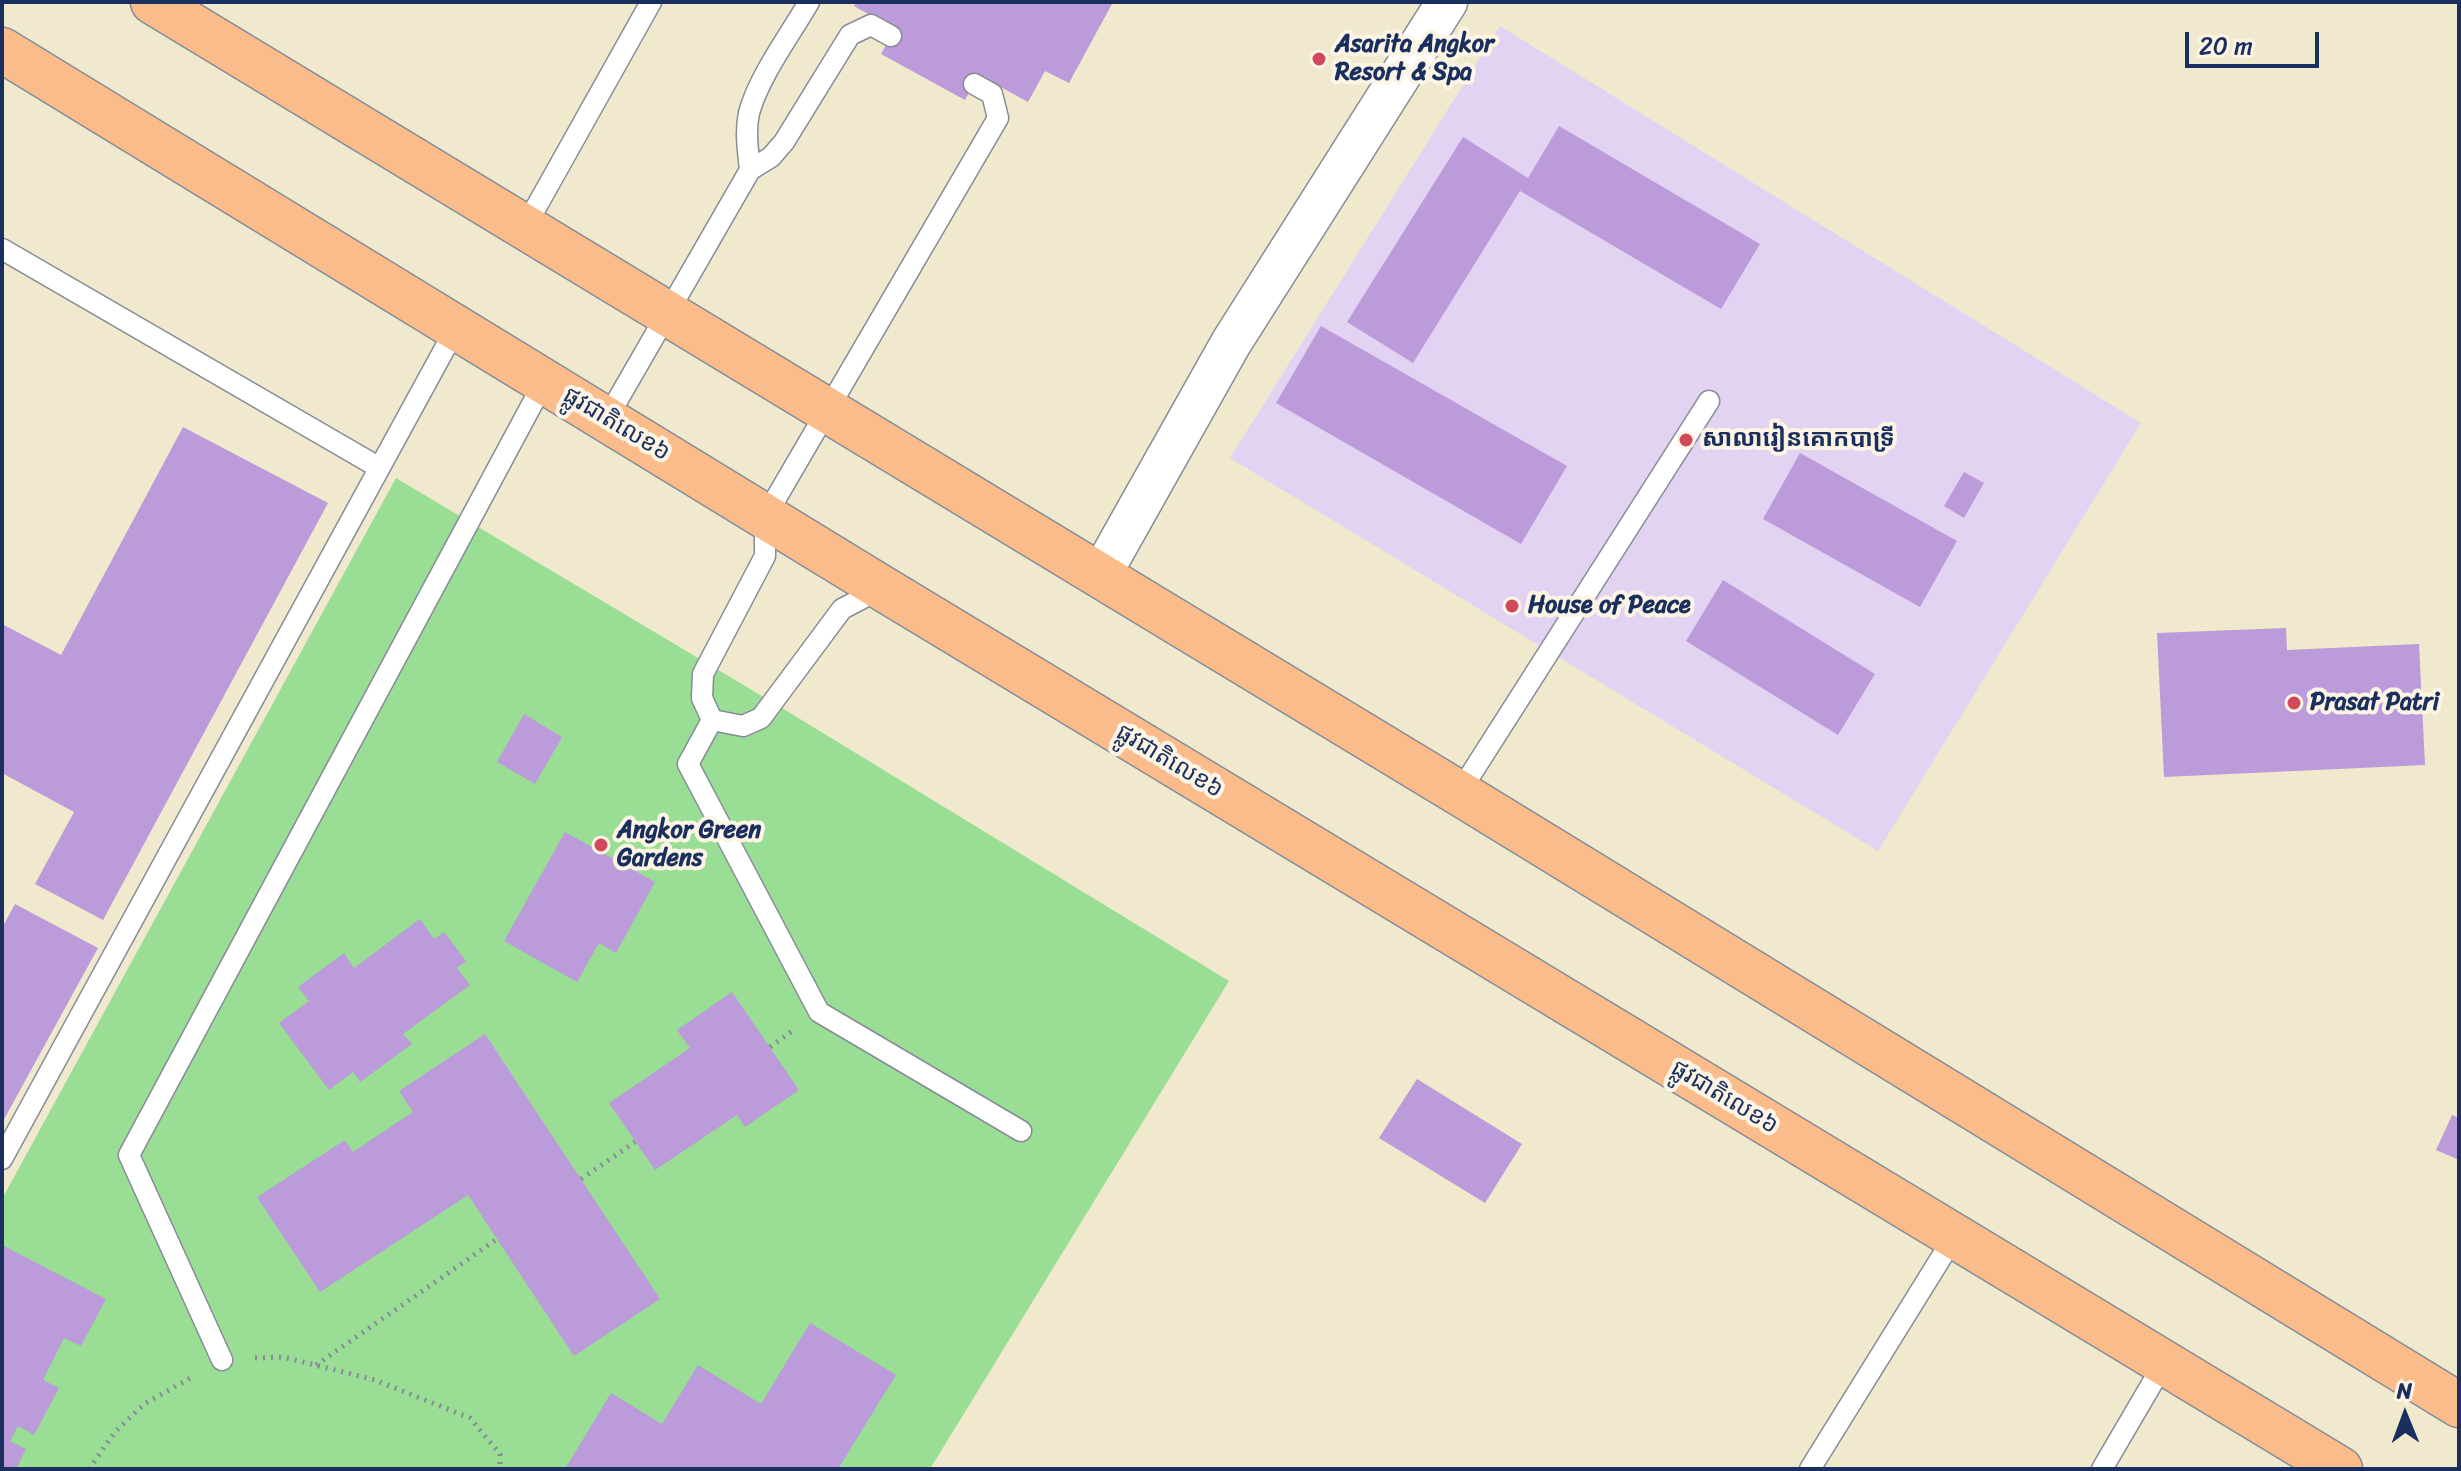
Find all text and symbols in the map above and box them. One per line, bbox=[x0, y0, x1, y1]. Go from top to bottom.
scale bar bbox=[2189, 16, 2323, 66]
text: 20 m bbox=[2199, 25, 2253, 67]
place label: Asarita Angkor Resort & Spa bbox=[1335, 31, 1494, 87]
marker: Asarita Angkor Resort & Spa bbox=[1310, 50, 1328, 68]
street label: ផ្លូវជាតិលេខ៦ bbox=[557, 382, 675, 468]
place label: សាលារៀនគោកបាទ្រី bbox=[1702, 426, 1895, 454]
marker: សាលារៀនគោកបាទ្រី bbox=[1677, 431, 1695, 449]
place label: House of Peace bbox=[1528, 592, 1690, 620]
marker: House of Peace bbox=[1503, 597, 1521, 615]
place label: Prasat Patri bbox=[2310, 689, 2439, 717]
marker: Prasat Patri bbox=[2285, 694, 2303, 712]
street label: ផ្លូវជាតិលេខ៦ bbox=[1110, 719, 1228, 805]
place label: Angkor Green Gardens bbox=[617, 817, 761, 873]
marker: Angkor Green Gardens bbox=[592, 836, 610, 854]
street label: ផ្លូវជាតិលេខ៦ bbox=[1665, 1055, 1783, 1141]
text: N bbox=[2397, 1371, 2413, 1410]
north arrow bbox=[2365, 1375, 2445, 1455]

